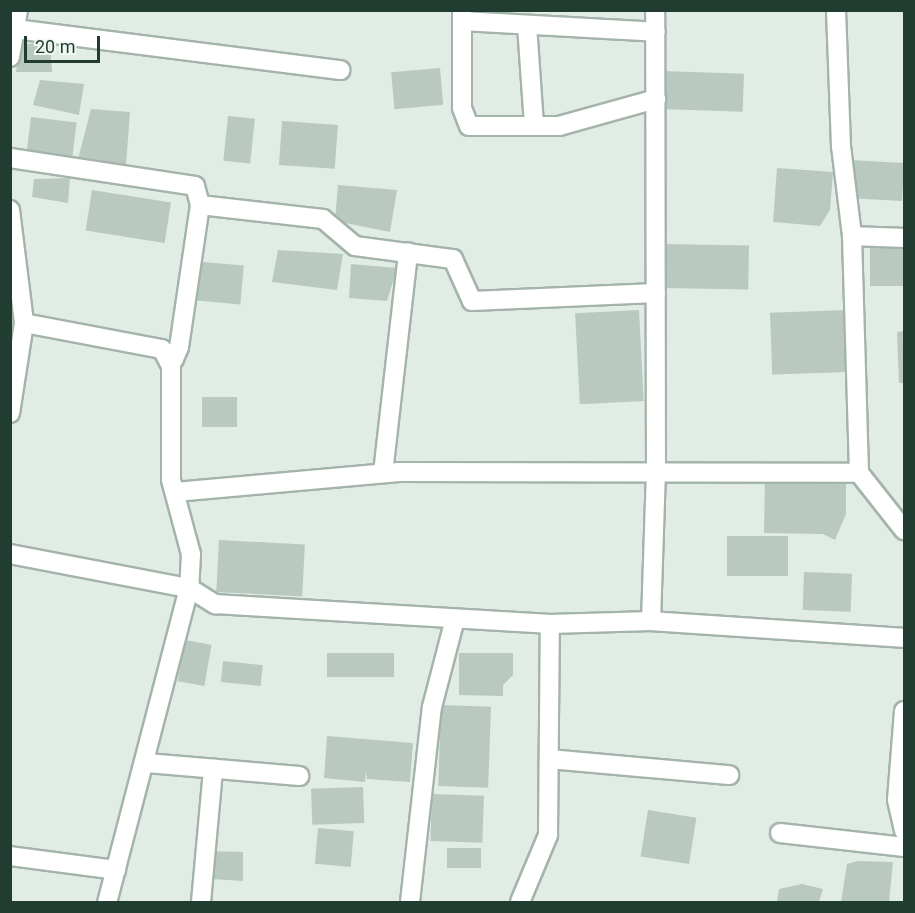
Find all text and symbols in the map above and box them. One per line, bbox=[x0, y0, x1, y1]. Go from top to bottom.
scale bar bbox=[27, 24, 104, 62]
text: 20 m bbox=[35, 36, 75, 57]

